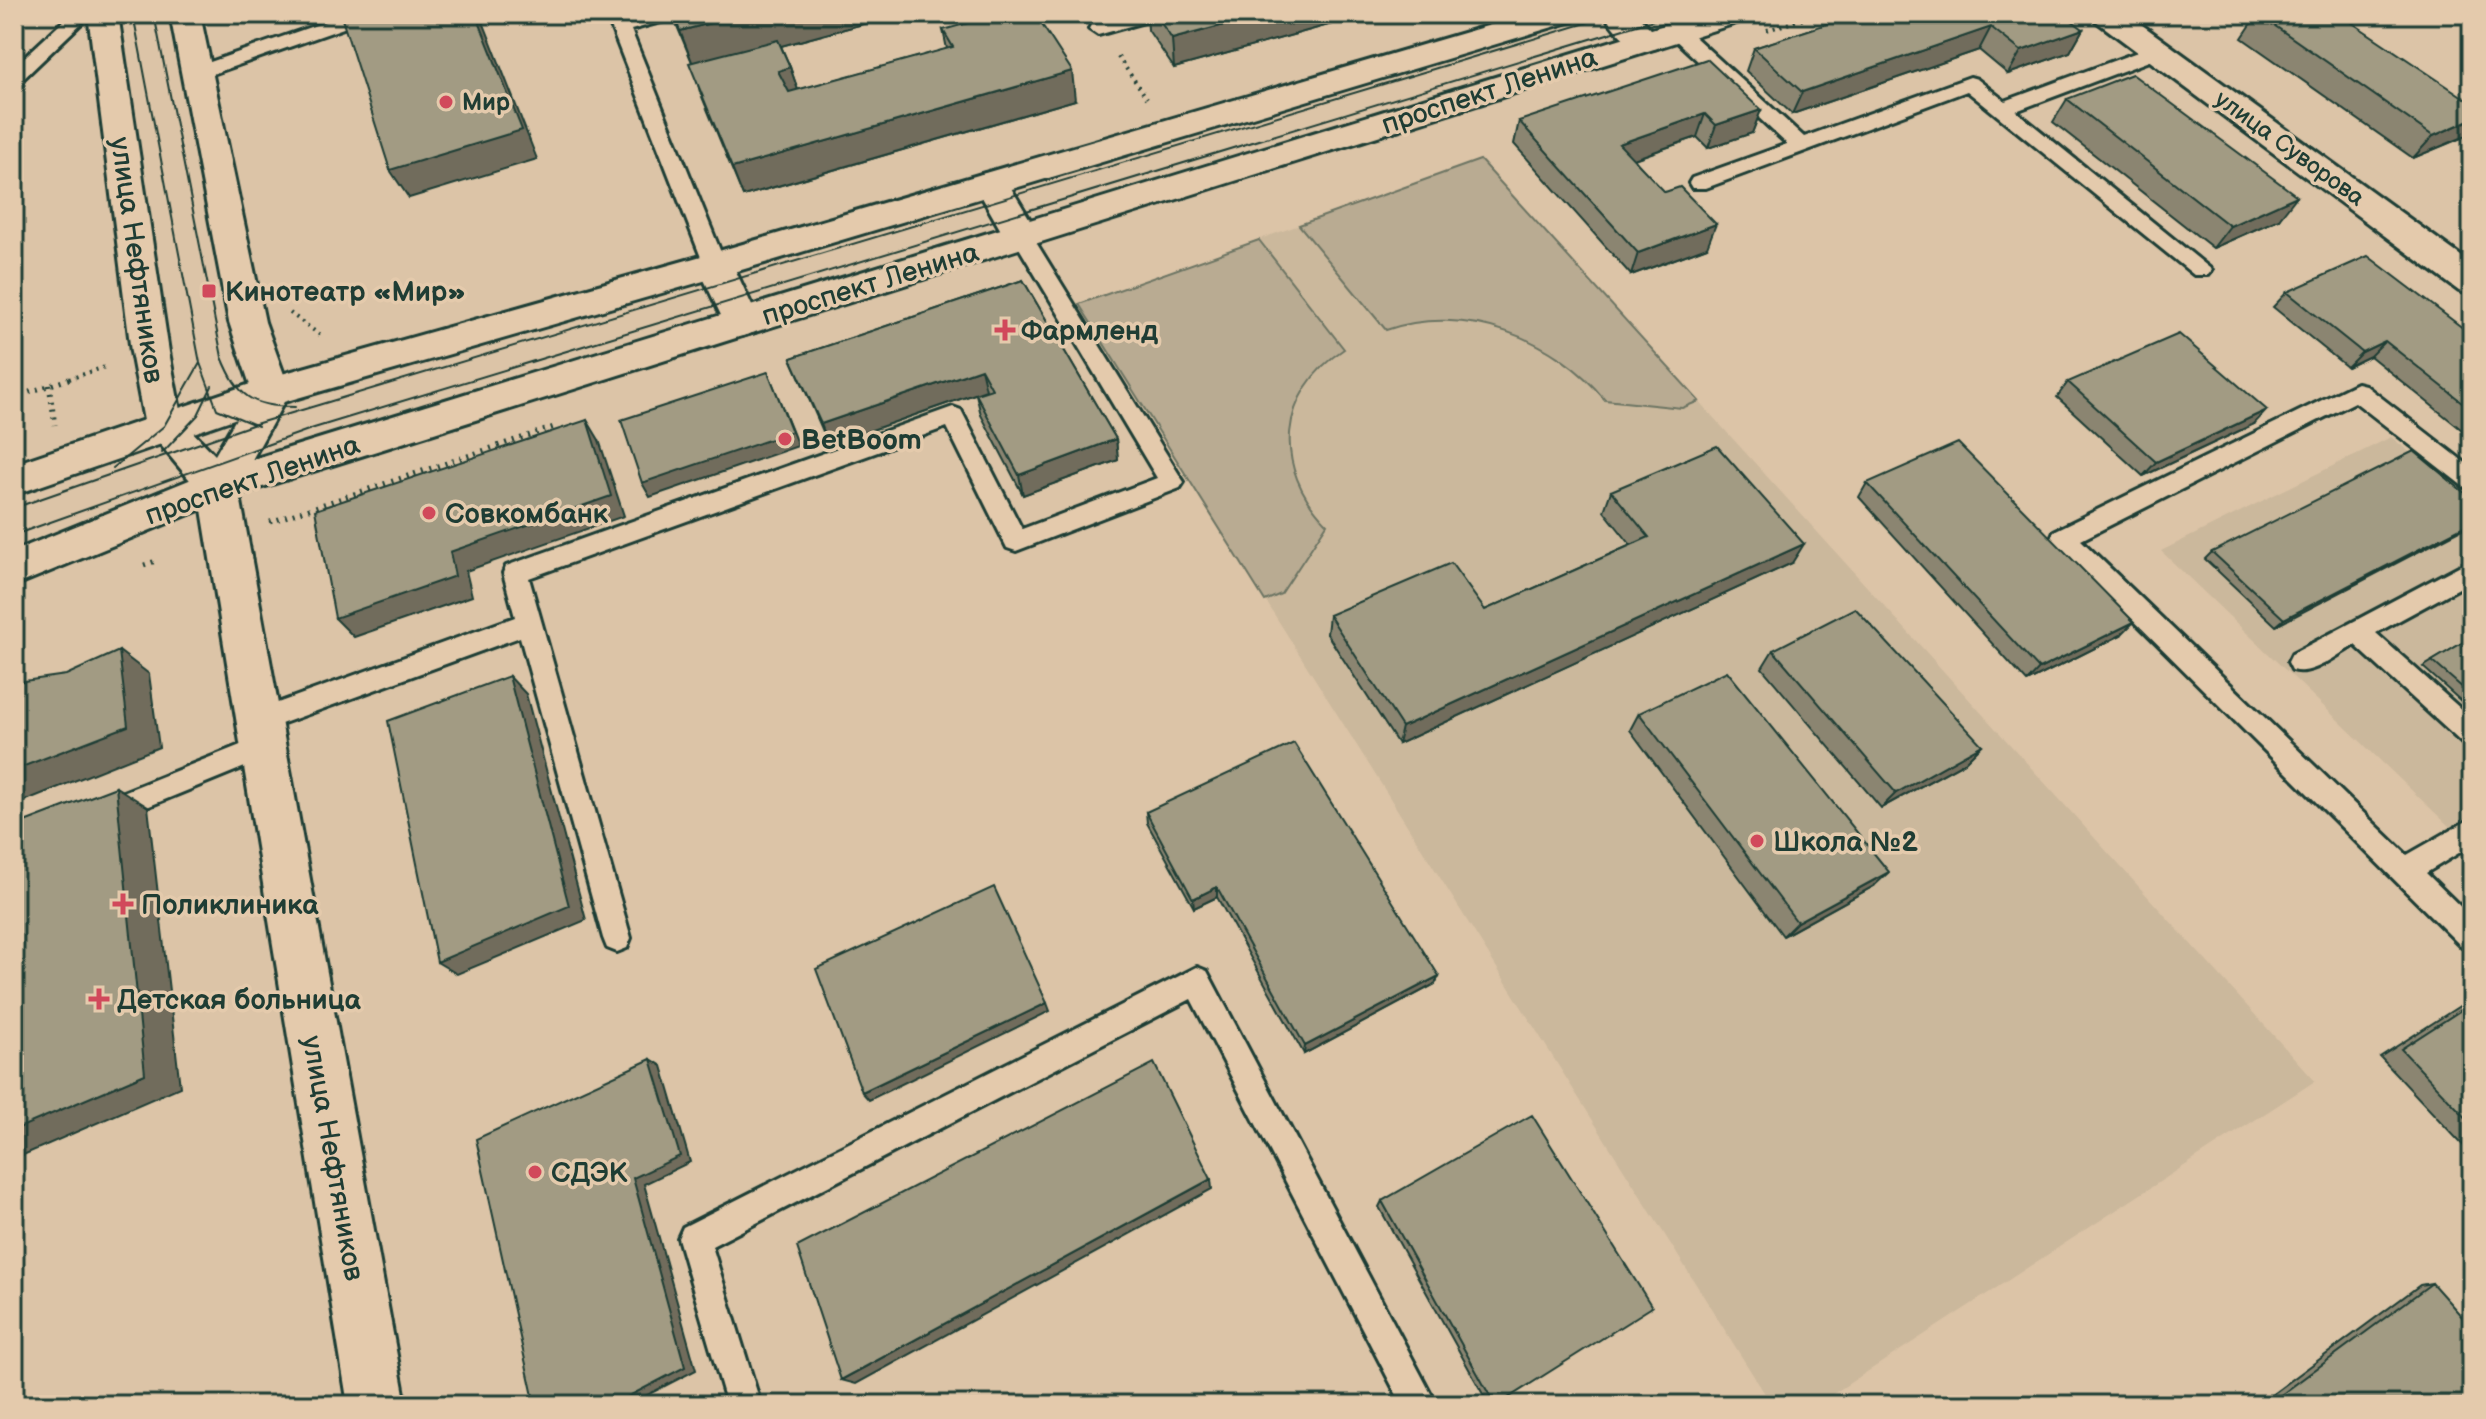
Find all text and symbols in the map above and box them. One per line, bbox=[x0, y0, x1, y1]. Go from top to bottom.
street label: проспект Ленина bbox=[1377, 41, 1602, 142]
street label: улица Суворова bbox=[2209, 84, 2370, 212]
place label: Мир bbox=[462, 88, 510, 117]
marker: Мир bbox=[437, 93, 455, 111]
street label: улица Нефтяников bbox=[103, 135, 170, 386]
street label: проспект Ленина bbox=[758, 236, 983, 333]
place label: Кинотеатр «Мир» bbox=[225, 276, 466, 309]
marker: Кинотеатр «Мир» bbox=[200, 282, 218, 300]
place label: Фармленд bbox=[1021, 315, 1158, 348]
marker: Фармленд bbox=[996, 321, 1014, 339]
place label: BetBoom bbox=[801, 424, 922, 457]
street label: проспект Ленина bbox=[141, 428, 365, 533]
marker: BetBoom bbox=[776, 430, 794, 448]
place label: Совкомбанк bbox=[445, 498, 609, 531]
marker: Совкомбанк bbox=[420, 504, 438, 522]
place label: Школа №2 bbox=[1773, 826, 1918, 859]
marker: Школа №2 bbox=[1748, 832, 1766, 850]
place label: Поликлиника bbox=[141, 889, 319, 922]
marker: Поликлиника bbox=[112, 893, 134, 915]
place label: Детская больница bbox=[117, 984, 362, 1017]
marker: Детская больница bbox=[88, 988, 110, 1010]
street label: улица Нефтяников bbox=[295, 1033, 370, 1284]
place label: СДЭК bbox=[551, 1157, 628, 1190]
marker: СДЭК bbox=[526, 1163, 544, 1181]

